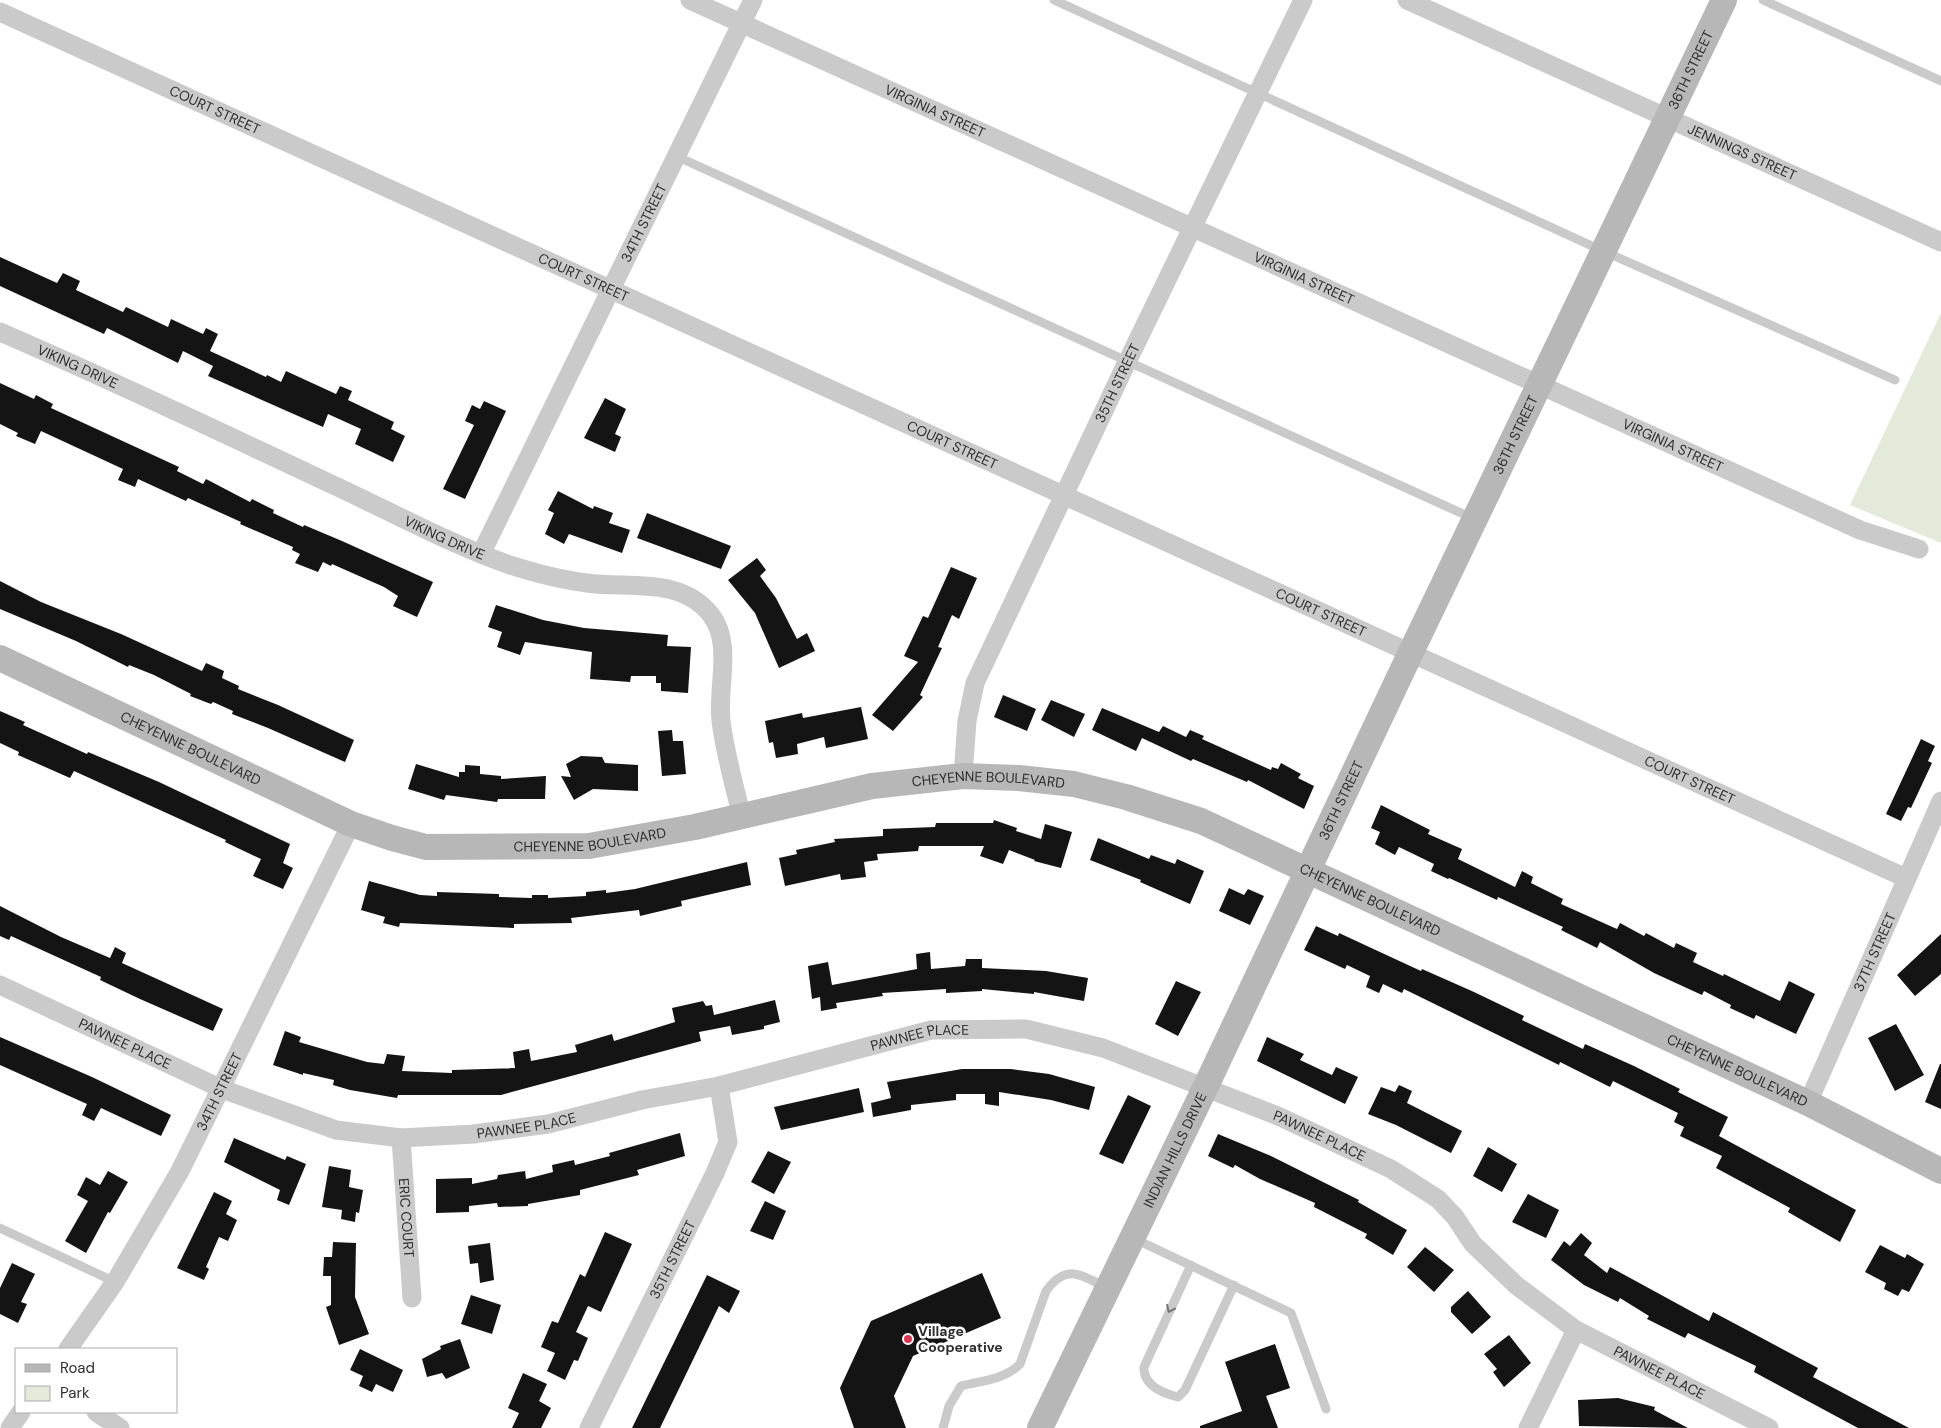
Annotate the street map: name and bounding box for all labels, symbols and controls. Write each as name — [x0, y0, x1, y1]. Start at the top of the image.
street label: 36TH STREET — [1664, 27, 1717, 112]
street label: VIRGINIA STREET — [882, 80, 988, 142]
street label: COURT STREET — [167, 81, 263, 138]
street label: JENNINGS STREET — [1685, 119, 1800, 184]
street label: 34TH STREET — [617, 180, 671, 265]
street label: VIRGINIA STREET — [1251, 247, 1357, 309]
street label: COURT STREET — [535, 249, 632, 306]
street label: VIKING DRIVE — [34, 340, 121, 392]
street label: 35TH STREET — [1091, 340, 1144, 425]
street label: 36TH STREET — [1489, 392, 1542, 477]
street label: VIRGINIA STREET — [1620, 415, 1726, 476]
street label: COURT STREET — [904, 416, 1001, 473]
street label: VIKING DRIVE — [401, 512, 488, 564]
street label: COURT STREET — [1273, 584, 1369, 641]
street label: CHEYENNE BOULEVARD — [117, 707, 264, 789]
street label: COURT STREET — [1642, 751, 1738, 808]
street label: 36TH STREET — [1314, 758, 1367, 843]
street label: CHEYENNE BOULEVARD — [911, 767, 1066, 792]
street label: CHEYENNE BOULEVARD — [513, 823, 667, 855]
street label: CHEYENNE BOULEVARD — [1297, 859, 1444, 940]
street label: 37TH STREET — [1849, 910, 1900, 994]
street label: PAWNEE PLACE — [76, 1014, 174, 1073]
street label: PAWNEE PLACE — [869, 1020, 969, 1055]
street label: CHEYENNE BOULEVARD — [1664, 1030, 1811, 1111]
street label: 34TH STREET — [192, 1049, 246, 1134]
street label: INDIAN HILLS DRIVE — [1139, 1089, 1211, 1211]
street label: PAWNEE PLACE — [1271, 1106, 1369, 1165]
street label: PAWNEE PLACE — [476, 1108, 578, 1143]
street label: ERIC COURT — [395, 1178, 418, 1258]
street label: 35TH STREET — [645, 1217, 699, 1302]
one-way arrow — [1166, 1304, 1177, 1313]
place label: Village Cooperative — [918, 1322, 1003, 1356]
marker: Village Cooperative — [902, 1333, 914, 1345]
street label: PAWNEE PLACE — [1611, 1342, 1708, 1403]
legend — [15, 1348, 178, 1413]
text: Road — [60, 1358, 95, 1378]
text: Park — [60, 1383, 90, 1403]

